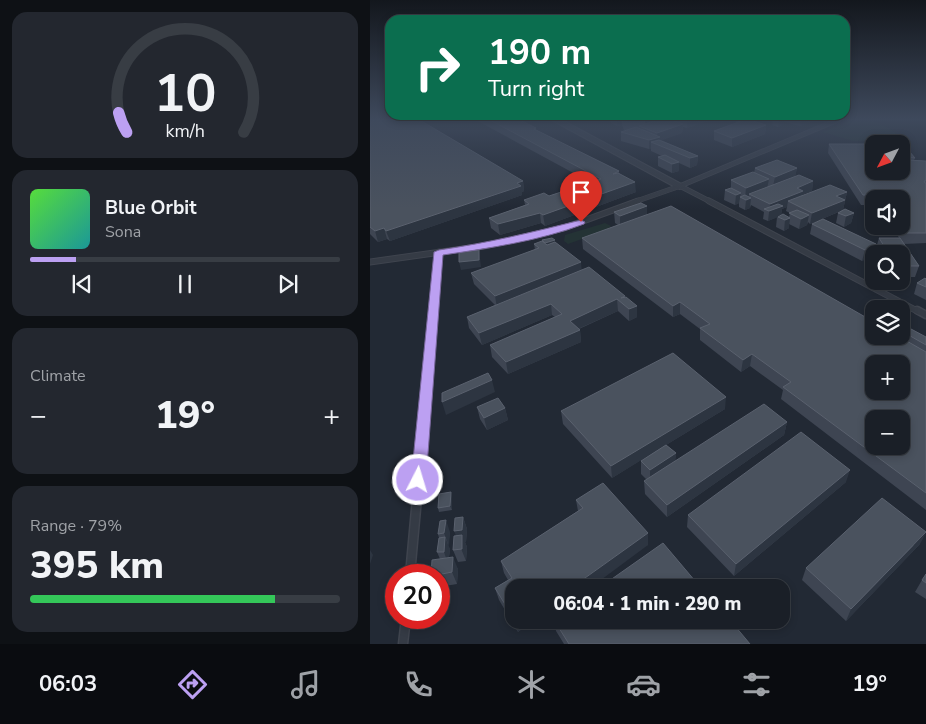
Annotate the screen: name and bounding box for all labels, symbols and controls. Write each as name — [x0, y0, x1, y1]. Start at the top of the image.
text: 190 m — [488, 29, 591, 76]
icon: right — [405, 35, 470, 100]
text: 10 — [154, 58, 216, 129]
text: Turn right — [488, 74, 584, 104]
text: km/h — [165, 119, 205, 143]
north arrow — [865, 135, 910, 180]
map controls — [865, 135, 910, 455]
pin — [560, 171, 602, 222]
icon: arrive — [567, 178, 595, 206]
button: sound — [865, 190, 910, 235]
text: Blue Orbit — [105, 195, 196, 221]
text: Sona — [105, 221, 141, 243]
button: search — [865, 245, 910, 290]
icon: previous — [68, 270, 96, 298]
icon: pause — [171, 270, 199, 298]
icon: next — [274, 270, 302, 298]
button: layers — [865, 300, 910, 345]
button: + — [865, 355, 910, 400]
text: Climate — [30, 365, 85, 387]
text: 19° — [155, 390, 215, 441]
text: − — [30, 397, 47, 435]
text: + — [323, 397, 340, 435]
button: − — [865, 410, 910, 455]
position arrow — [391, 453, 443, 505]
text: Range · 79% — [30, 515, 122, 537]
text: 395 km — [30, 540, 164, 591]
speed limit sign: 20 — [385, 564, 450, 629]
text: 06:04 · 1 min · 290 m — [554, 591, 741, 617]
icon: directions — [175, 667, 210, 702]
icon: music — [288, 667, 323, 702]
icon: phone — [401, 667, 436, 702]
icon: climate — [514, 667, 549, 702]
icon: car — [626, 667, 661, 702]
icon: filters — [739, 667, 774, 702]
text: 06:03 — [39, 669, 97, 699]
text: 19° — [852, 669, 887, 699]

